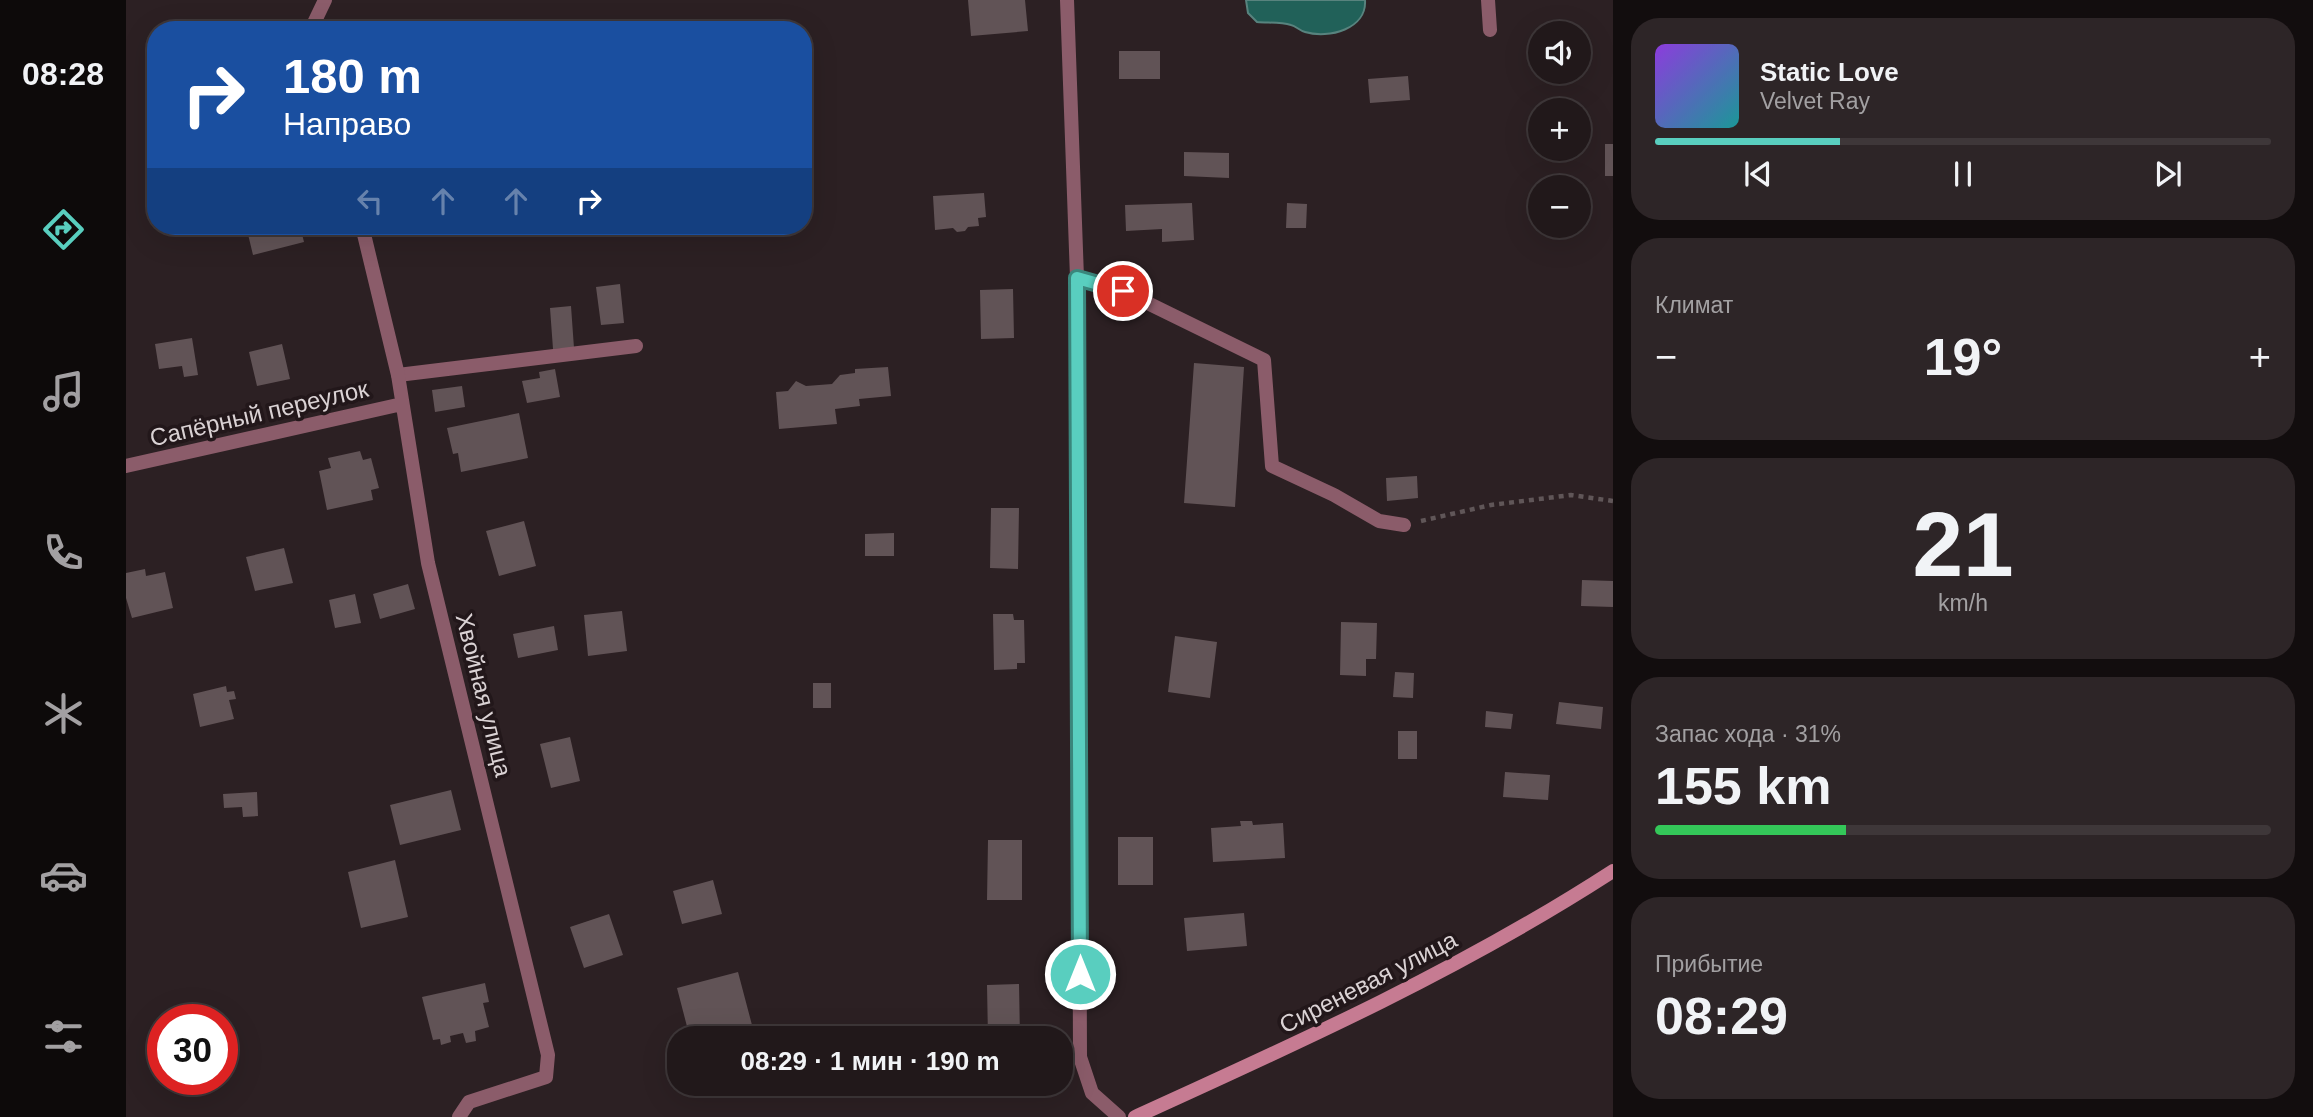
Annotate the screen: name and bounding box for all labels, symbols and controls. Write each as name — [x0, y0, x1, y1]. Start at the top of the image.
map controls — [1528, 21, 1591, 238]
button: sound — [1528, 21, 1591, 84]
icon: right — [168, 49, 259, 140]
text: 180 m — [283, 49, 422, 103]
text: 08:28 — [22, 56, 104, 92]
text: Static Love — [1760, 57, 1899, 87]
text: Velvet Ray — [1760, 88, 1870, 114]
button: + — [1528, 98, 1591, 161]
text: Направо — [283, 106, 411, 142]
icon: previous — [1739, 155, 1777, 193]
icon: pause — [1944, 155, 1982, 193]
icon: next — [2149, 155, 2187, 193]
button: − — [1528, 175, 1591, 238]
icon: left — [351, 182, 389, 220]
icon: ahead — [424, 182, 462, 220]
icon: ahead — [497, 182, 535, 220]
icon: right — [570, 182, 608, 220]
icon: directions — [39, 205, 88, 254]
pin — [1093, 261, 1153, 321]
icon: arrive — [1104, 272, 1142, 310]
text: Климат — [1655, 292, 1733, 318]
text: 19° — [1924, 328, 2002, 386]
text: − — [1655, 336, 1677, 378]
text: + — [2249, 336, 2271, 378]
icon: music — [39, 367, 88, 416]
street label: Сапёрный переулок — [147, 375, 371, 451]
text: 21 — [1912, 494, 2014, 595]
icon: phone — [39, 528, 88, 577]
text: km/h — [1938, 590, 1988, 616]
street label: Хвойная улица — [451, 610, 518, 780]
icon: climate — [39, 689, 88, 738]
text: Запас хода · 31% — [1655, 721, 1841, 747]
text: 155 km — [1655, 757, 1831, 815]
icon: car — [39, 851, 88, 900]
street label: Сиреневая улица — [1275, 925, 1462, 1038]
position arrow — [1043, 937, 1117, 1011]
text: Прибытие — [1655, 951, 1763, 977]
text: 08:29 — [1655, 987, 1788, 1045]
speed limit sign: 30 — [147, 1004, 238, 1095]
icon: filters — [39, 1012, 88, 1061]
text: 08:29 · 1 мин · 190 m — [740, 1046, 1000, 1076]

